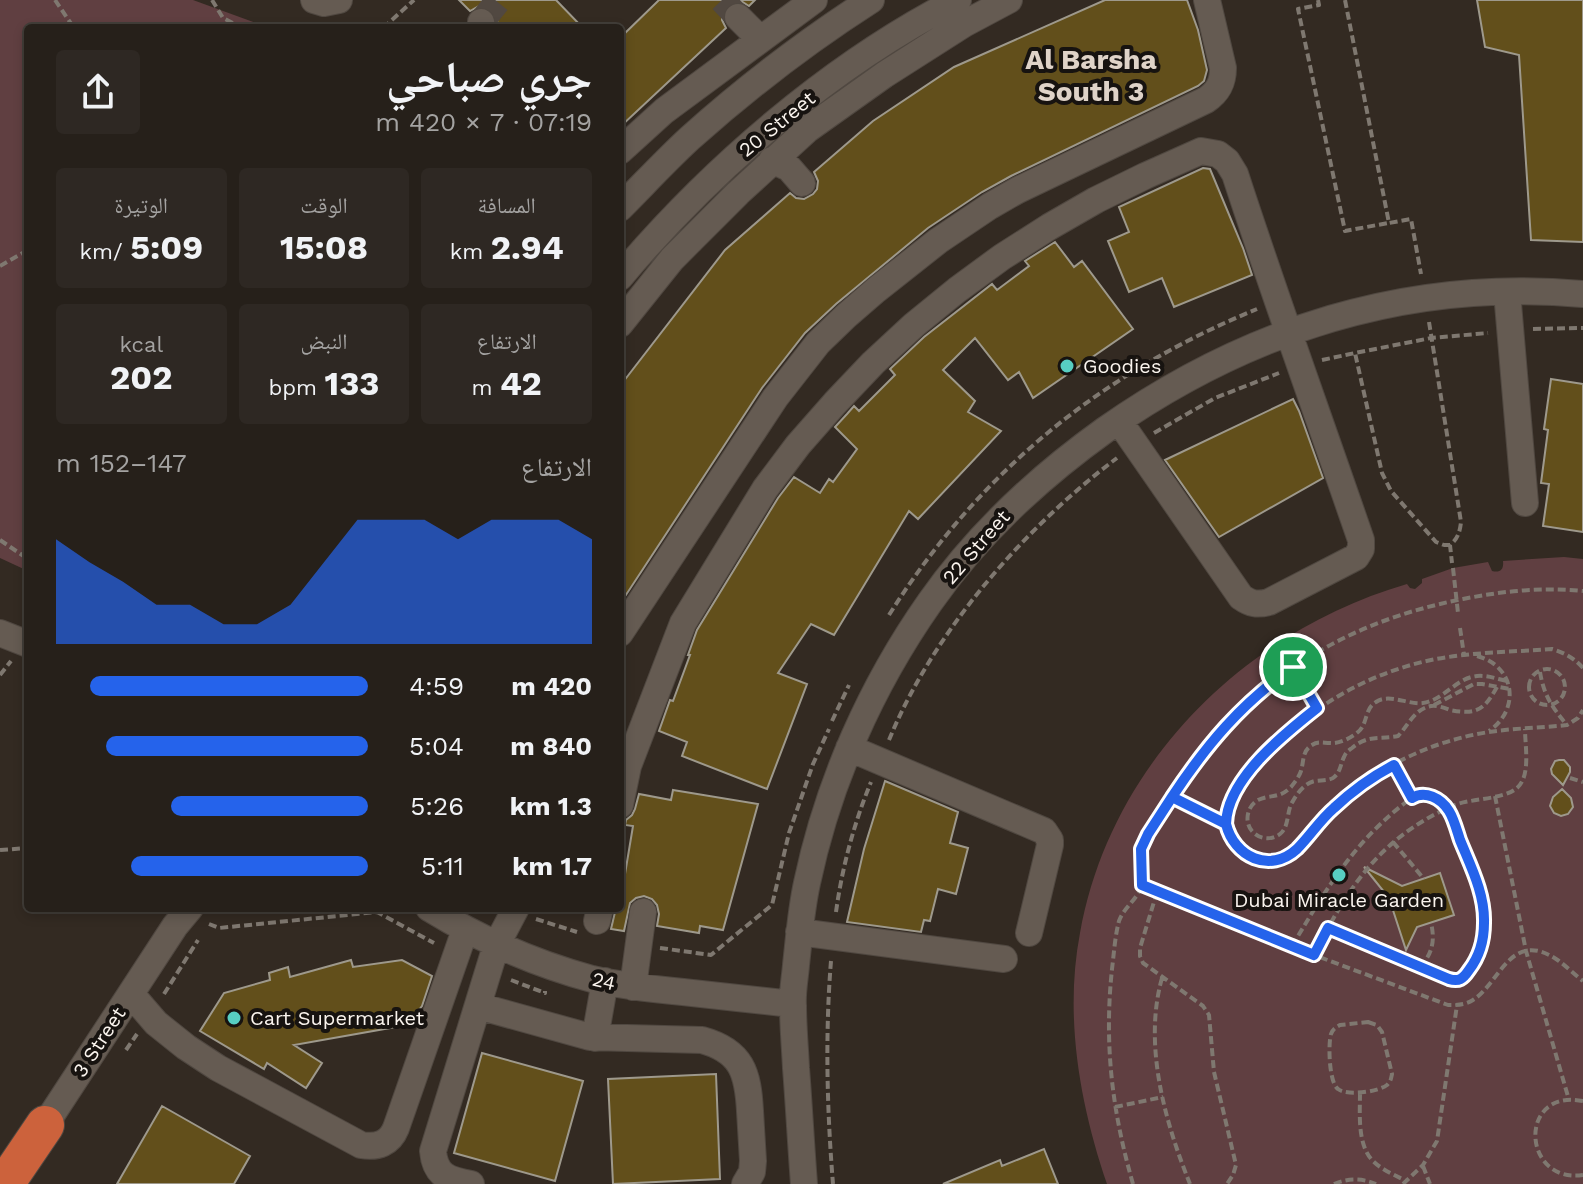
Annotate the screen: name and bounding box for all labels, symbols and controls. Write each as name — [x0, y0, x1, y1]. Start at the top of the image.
district label: Al Barsha South 3 — [1025, 43, 1157, 108]
button: share — [56, 50, 140, 134]
text: جري صباحي — [386, 51, 592, 103]
street label: 20 Street — [734, 86, 820, 162]
text: 07:19 · 7 × 420 m — [375, 107, 592, 137]
text: الوتيرة — [115, 193, 168, 218]
text: الوقت — [300, 193, 348, 218]
text: المسافة — [478, 193, 536, 218]
text: 5:09 — [130, 227, 203, 267]
text: 15:08 — [280, 227, 368, 267]
text: 2.94 — [491, 227, 564, 267]
text: /km — [80, 239, 130, 264]
text: km — [450, 239, 491, 264]
text: النبض — [301, 329, 347, 354]
text: الارتفاع — [477, 329, 537, 354]
text: kcal — [120, 332, 163, 357]
place label: Goodies — [1083, 354, 1161, 378]
text: 202 — [110, 357, 173, 397]
marker: Goodies — [1058, 357, 1076, 375]
text: 133 — [325, 363, 380, 403]
text: 42 — [500, 363, 542, 403]
text: bpm — [268, 375, 325, 400]
text: m — [472, 375, 500, 400]
text: 147–152 m — [56, 448, 187, 478]
text: الارتفاع — [521, 452, 592, 482]
street label: 22 Street — [937, 505, 1015, 589]
pin — [1259, 633, 1327, 701]
icon: arrive — [1271, 645, 1315, 689]
text: 4:59 — [409, 671, 464, 701]
text: 420 m — [511, 671, 592, 701]
text: 5:04 — [409, 731, 464, 761]
text: 840 m — [510, 731, 592, 761]
text: 5:26 — [410, 791, 464, 821]
text: 1.3 km — [510, 791, 592, 821]
text: 5:11 — [421, 851, 464, 881]
text: 1.7 km — [512, 851, 592, 881]
marker: Dubai Miracle Garden — [1330, 866, 1348, 884]
place label: Dubai Miracle Garden — [1234, 888, 1444, 912]
street label: 24 — [590, 967, 618, 995]
street label: 3 Street — [68, 1002, 131, 1082]
place label: Cart Supermarket — [250, 1006, 425, 1030]
marker: Cart Supermarket — [225, 1009, 243, 1027]

